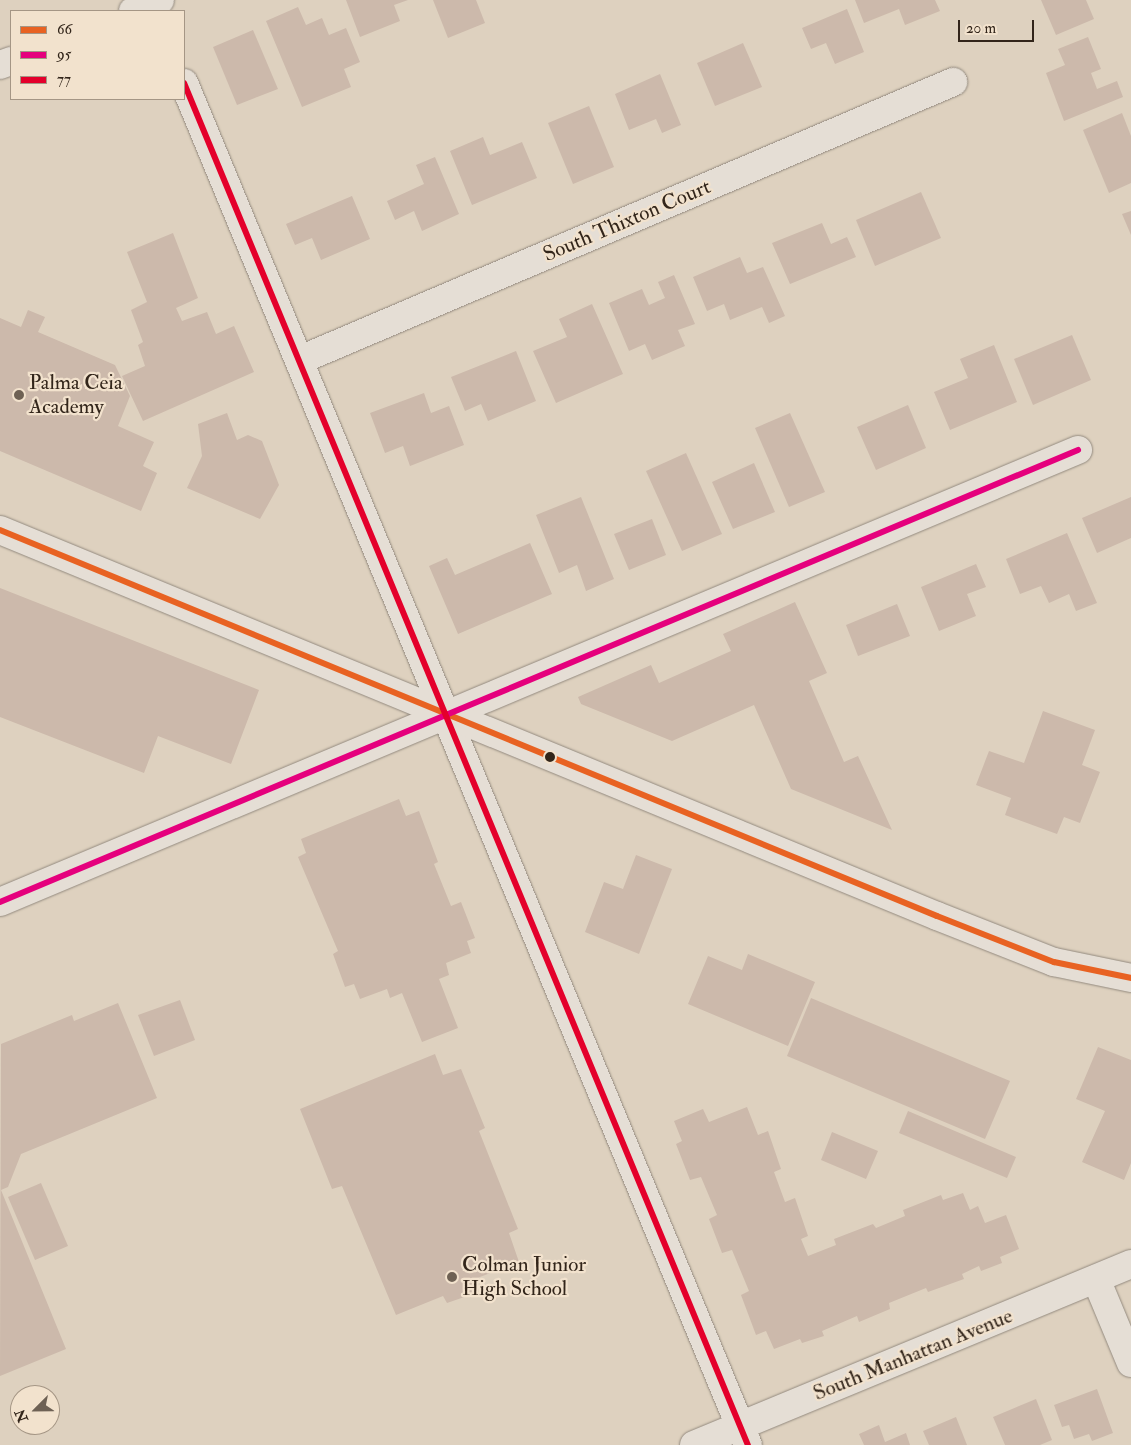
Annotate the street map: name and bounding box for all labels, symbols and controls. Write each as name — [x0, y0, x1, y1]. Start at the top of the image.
legend — [10, 10, 185, 100]
scale bar — [961, 10, 1037, 42]
text: 20 m — [966, 19, 996, 38]
text: 66 — [57, 20, 72, 39]
text: 95 — [57, 45, 71, 64]
text: 77 — [57, 70, 71, 89]
street label: South Thixton Court — [539, 174, 715, 268]
place label: Palma Ceia Academy — [29, 370, 123, 420]
marker: Palma Ceia Academy — [13, 389, 25, 401]
unlabelled marker — [545, 752, 555, 762]
place label: Colman Junior High School — [462, 1252, 586, 1302]
marker: Colman Junior High School — [446, 1271, 458, 1283]
street label: South Manhattan Avenue — [810, 1304, 1016, 1406]
north arrow — [10, 1385, 60, 1435]
text: N — [11, 1407, 32, 1425]

